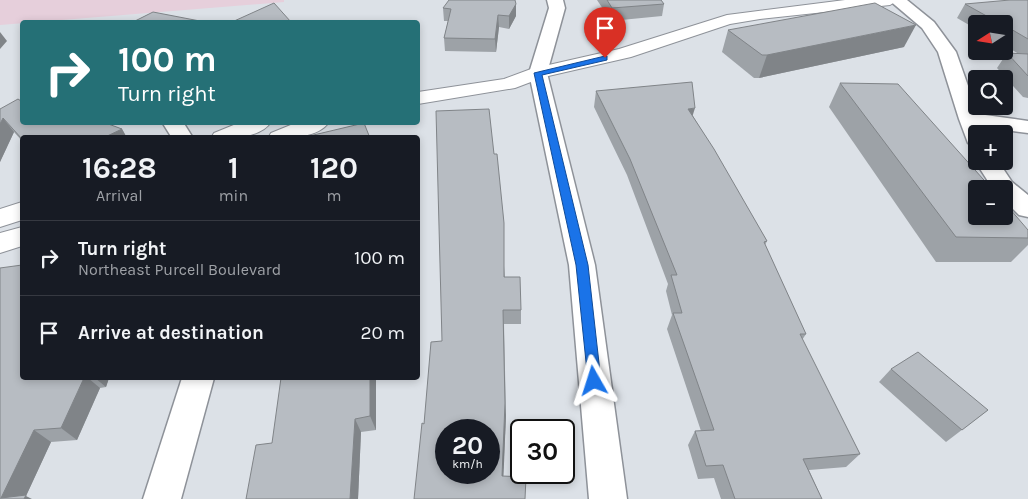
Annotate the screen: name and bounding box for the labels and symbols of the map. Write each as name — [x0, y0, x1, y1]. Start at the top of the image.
pin — [584, 7, 626, 58]
north arrow — [968, 15, 1012, 60]
position arrow — [567, 354, 619, 406]
speed limit sign: 30 — [510, 419, 575, 484]

